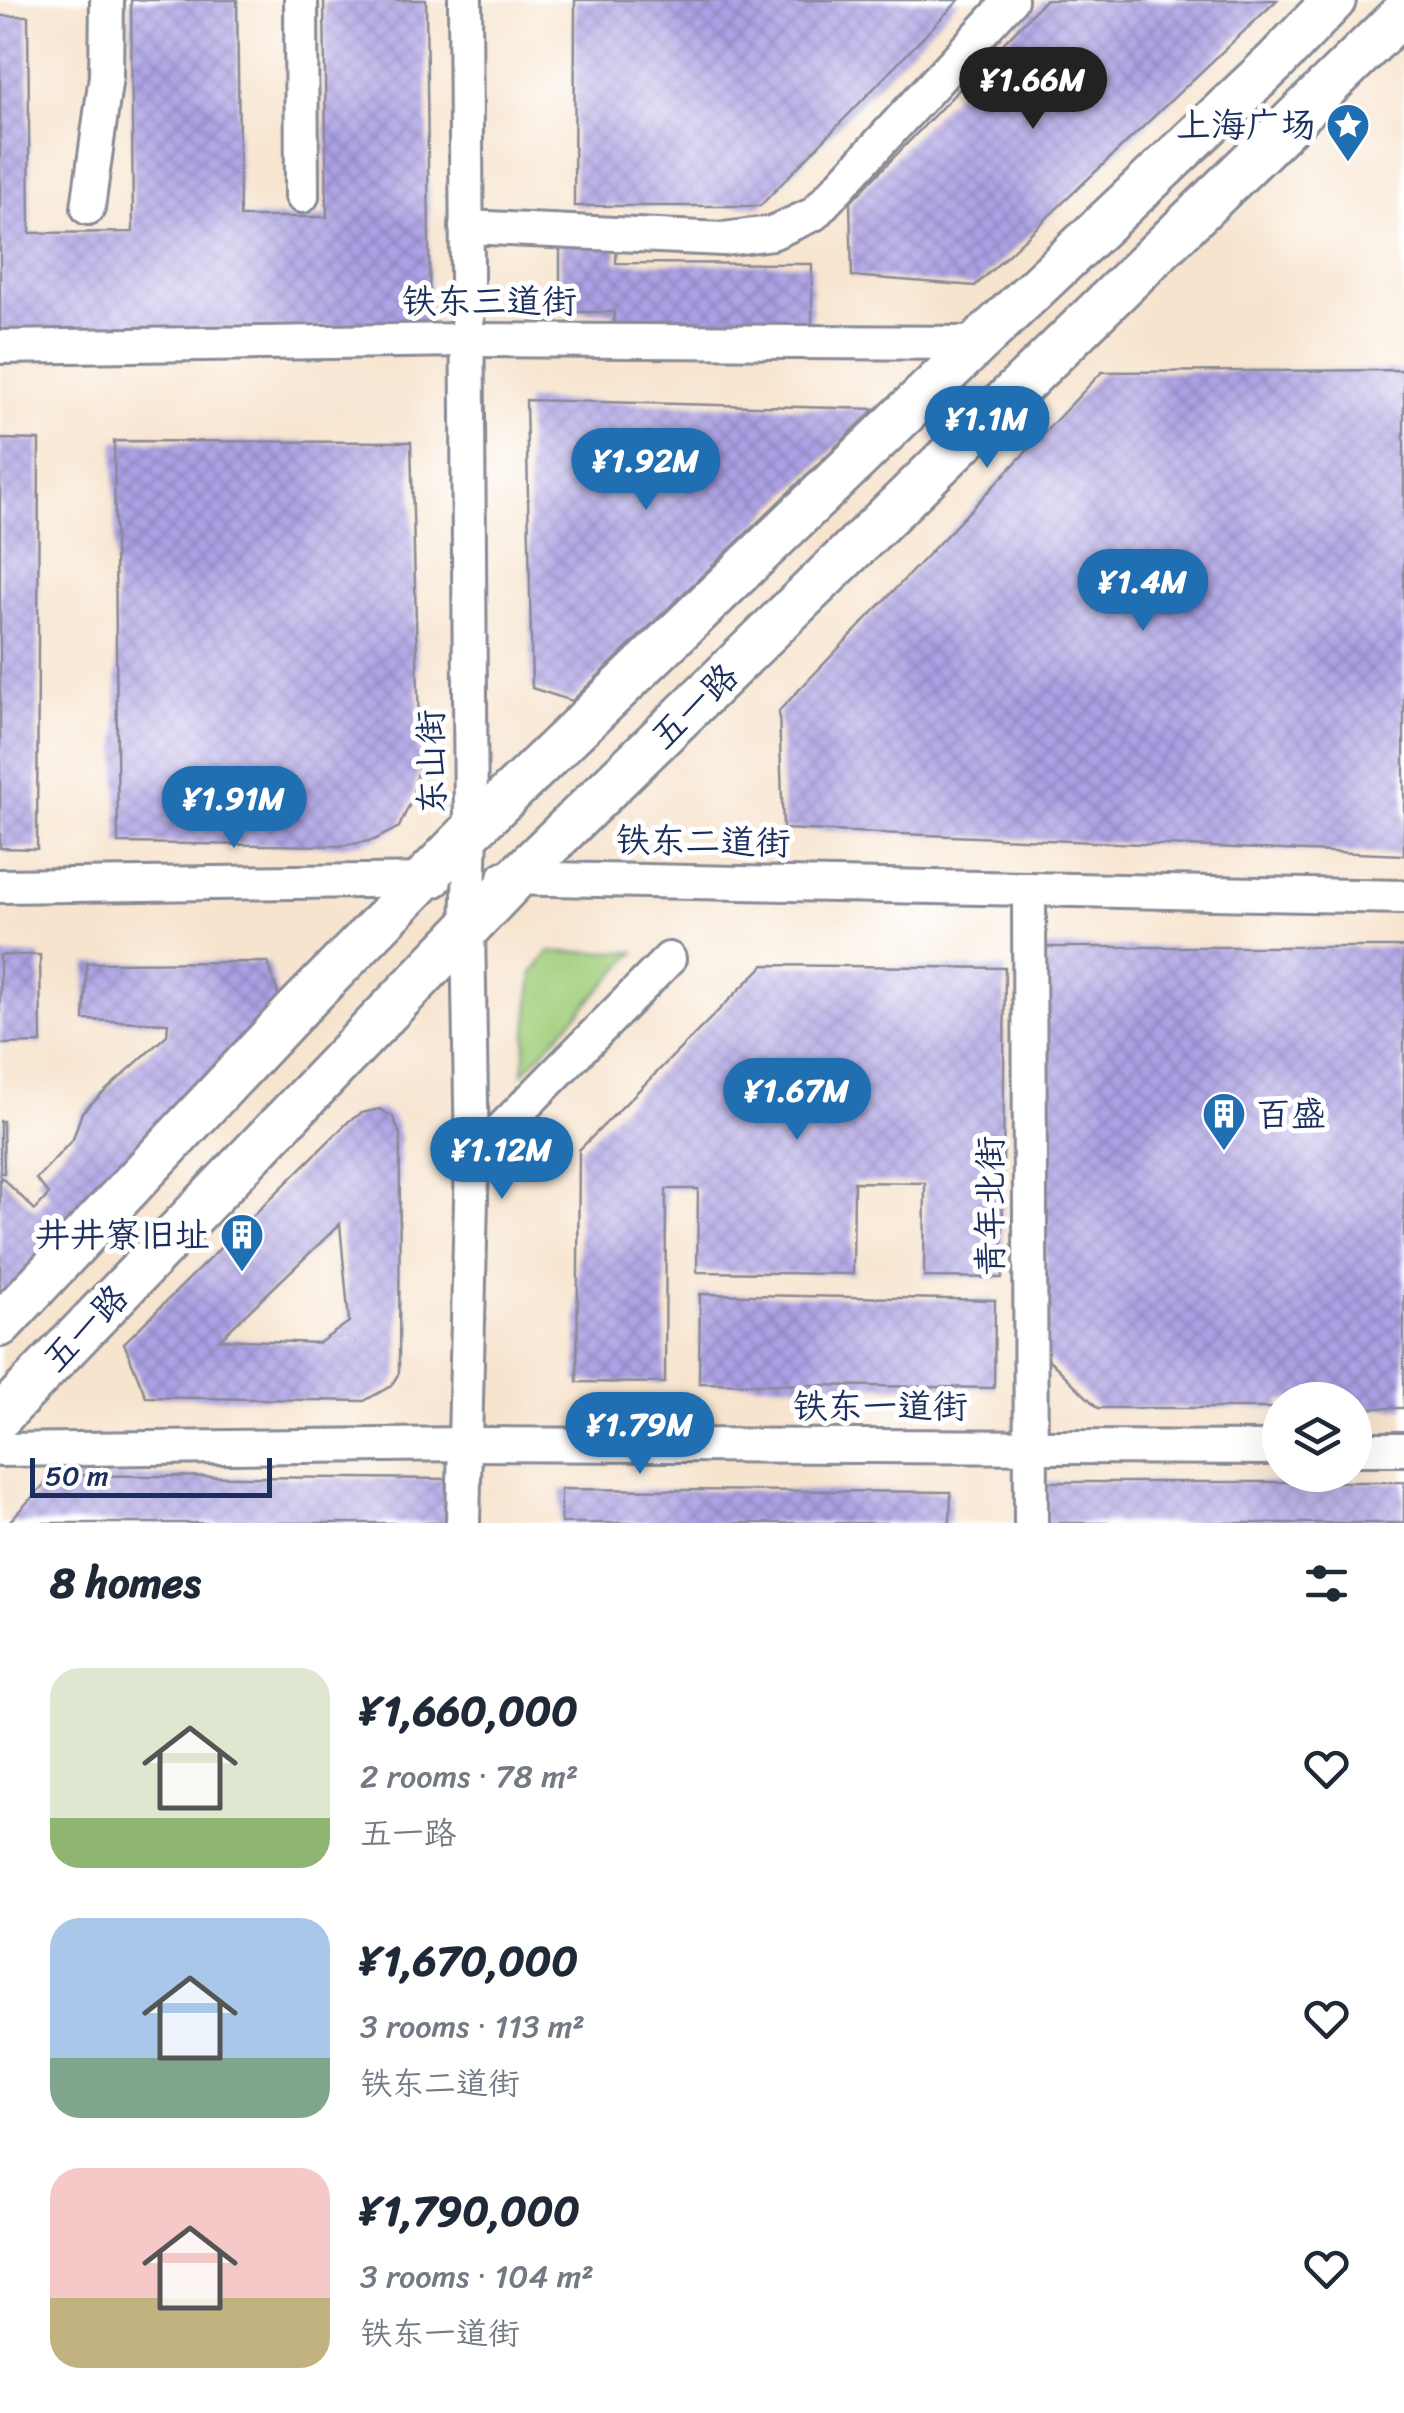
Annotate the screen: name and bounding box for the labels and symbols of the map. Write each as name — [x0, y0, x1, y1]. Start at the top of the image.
pin: ¥1.66M — [952, 47, 1114, 132]
place label: 上海广场 — [1176, 94, 1316, 156]
place icon: 上海广场 — [1325, 102, 1371, 163]
street label: 铁东三道街 — [401, 270, 577, 332]
pin: ¥1.1M — [917, 386, 1057, 471]
pin: ¥1.92M — [565, 428, 727, 513]
pin: ¥1.4M — [1073, 549, 1213, 634]
street label: 五一路 — [635, 647, 753, 765]
street label: 东山街 — [399, 709, 463, 815]
pin: ¥1.91M — [153, 766, 315, 851]
street label: 铁东二道街 — [615, 808, 791, 874]
pin: ¥1.67M — [716, 1058, 878, 1143]
place label: 百盛 — [1256, 1083, 1326, 1145]
building icon: 百盛 — [1201, 1091, 1247, 1152]
pin: ¥1.12M — [421, 1117, 583, 1202]
street label: 青年北街 — [959, 1136, 1021, 1276]
place label: 井井寮旧址 — [35, 1204, 210, 1266]
building icon: 井井寮旧址 — [219, 1212, 265, 1273]
street label: 五一路 — [26, 1269, 144, 1387]
street label: 铁东一道街 — [792, 1375, 968, 1437]
pin: ¥1.79M — [559, 1392, 721, 1477]
scale bar — [30, 1453, 272, 1498]

